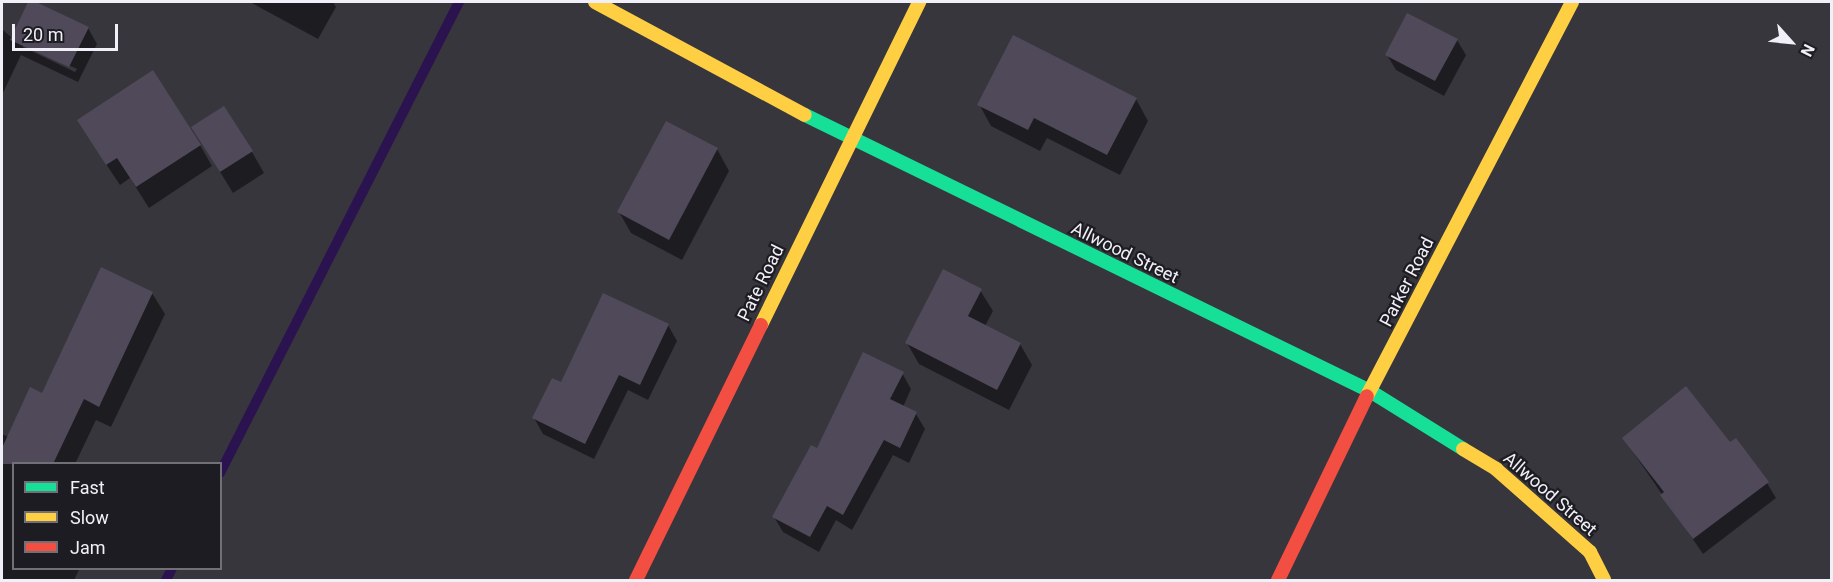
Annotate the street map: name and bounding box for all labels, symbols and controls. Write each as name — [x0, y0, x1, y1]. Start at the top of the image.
scale bar — [15, 12, 122, 50]
north arrow — [1761, 12, 1821, 72]
text: 20 m — [23, 24, 63, 45]
text: N — [1796, 41, 1819, 60]
street label: Allwood Street — [1068, 218, 1182, 288]
street label: Parker Road — [1375, 234, 1439, 330]
street label: Pate Road — [733, 241, 789, 325]
street label: Allwood Street — [1499, 448, 1601, 540]
legend — [12, 462, 222, 570]
text: Fast — [70, 477, 105, 498]
text: Slow — [70, 507, 109, 528]
text: Jam — [70, 537, 106, 558]

